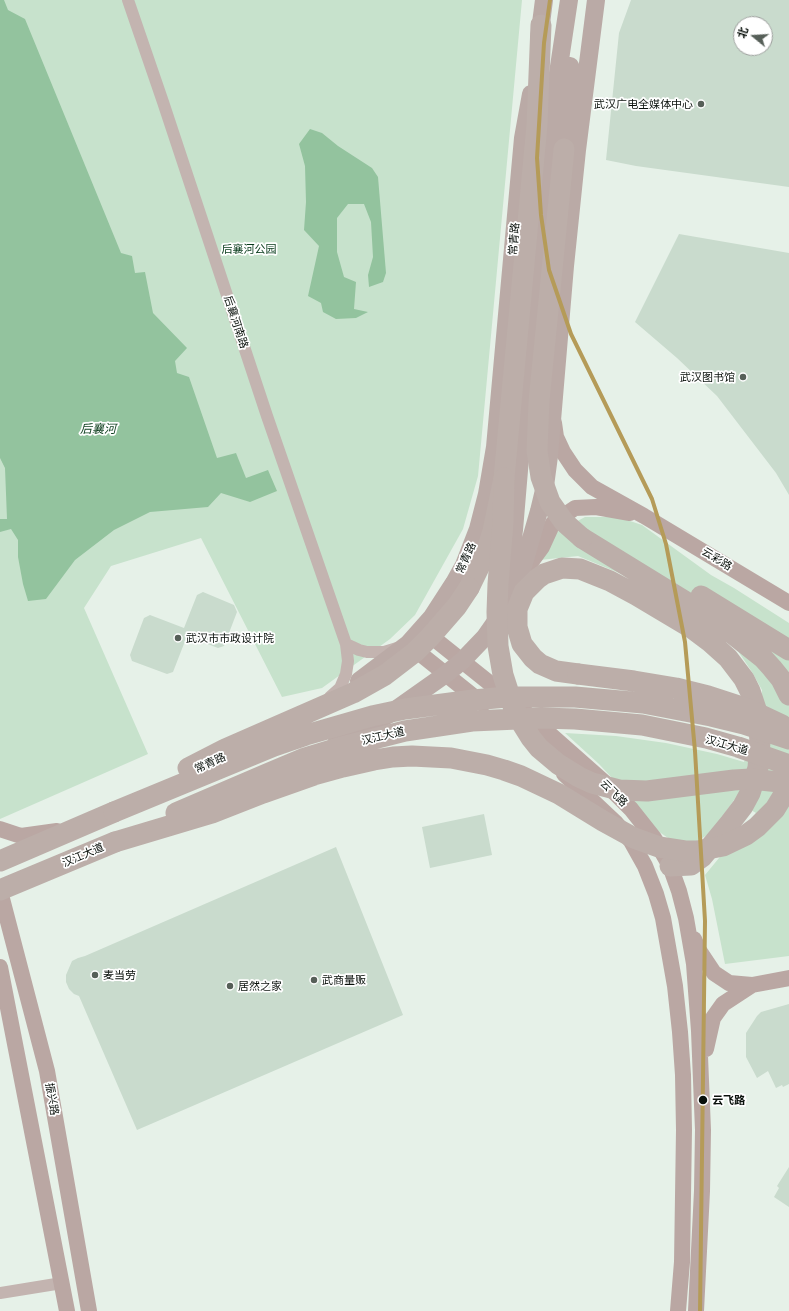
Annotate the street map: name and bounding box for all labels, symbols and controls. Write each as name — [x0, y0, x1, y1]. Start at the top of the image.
north arrow — [733, 16, 773, 56]
text: 北 — [734, 25, 750, 40]
place label: 武汉广电全媒体中心 — [594, 97, 693, 111]
marker: 武汉广电全媒体中心 — [696, 99, 706, 109]
street label: 常青路 — [506, 222, 522, 256]
park label: 后襄河公园 — [222, 242, 276, 256]
street label: 后襄河南路 — [221, 294, 251, 350]
place label: 武汉图书馆 — [680, 370, 735, 384]
marker: 武汉图书馆 — [738, 372, 748, 382]
water label: 后襄河 — [80, 422, 116, 436]
street label: 常青路 — [453, 540, 479, 576]
street label: 云彩路 — [699, 545, 735, 573]
place label: 武汉市市政设计院 — [186, 631, 274, 645]
marker: 武汉市市政设计院 — [173, 633, 183, 643]
street label: 汉江大道 — [360, 725, 406, 747]
street label: 汉江大道 — [704, 733, 750, 757]
street label: 常青路 — [192, 750, 228, 776]
street label: 云飞路 — [598, 777, 630, 809]
street label: 汉江大道 — [60, 840, 106, 870]
place label: 麦当劳 — [103, 968, 136, 982]
marker: 麦当劳 — [90, 970, 100, 980]
place label: 武商量贩 — [322, 973, 366, 987]
marker: 武商量贩 — [309, 975, 319, 985]
place label: 居然之家 — [238, 979, 282, 993]
marker: 居然之家 — [225, 981, 235, 991]
street label: 振兴路 — [43, 1082, 61, 1116]
place label: 云飞路 — [712, 1093, 745, 1107]
marker: 云飞路 — [697, 1094, 709, 1106]

